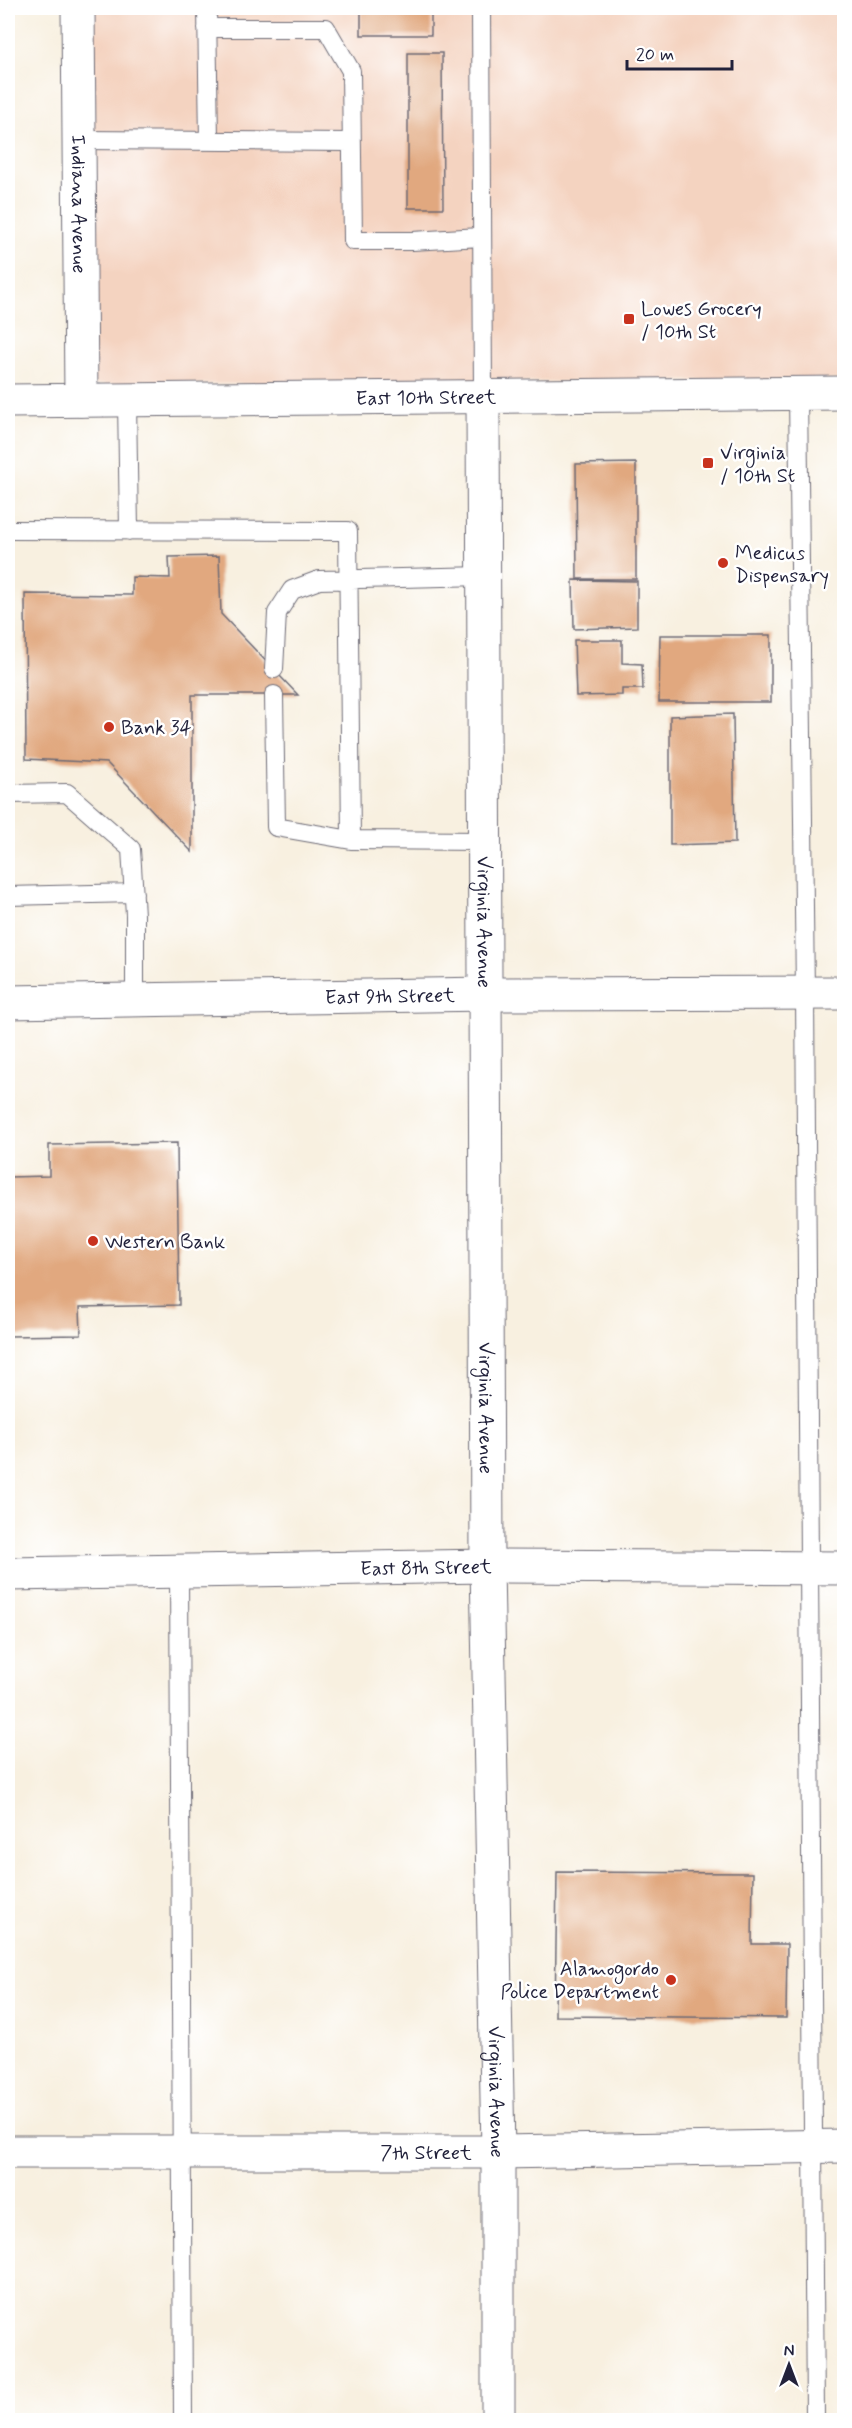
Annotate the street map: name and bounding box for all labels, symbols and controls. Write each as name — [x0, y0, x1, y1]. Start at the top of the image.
scale bar — [627, 33, 732, 71]
text: 20 m — [636, 43, 674, 67]
street label: Indiana Avenue — [64, 134, 92, 274]
place label: Lowes Grocery / 10th St — [641, 296, 762, 346]
marker: Lowes Grocery / 10th St — [622, 312, 636, 326]
street label: East 10th Street — [356, 384, 497, 413]
place label: Virginia / 10th St — [720, 440, 795, 490]
marker: Virginia / 10th St — [701, 456, 715, 470]
place label: Medicus Dispensary — [735, 540, 829, 590]
marker: Medicus Dispensary — [716, 556, 730, 570]
place label: Bank 34 — [121, 715, 192, 742]
marker: Bank 34 — [102, 720, 116, 734]
street label: Virginia Avenue — [469, 856, 497, 988]
street label: East 9th Street — [325, 983, 455, 1012]
place label: Western Bank — [105, 1229, 225, 1256]
marker: Western Bank — [86, 1234, 100, 1248]
street label: Virginia Avenue — [470, 1342, 499, 1474]
street label: East 8th Street — [360, 1554, 492, 1583]
place label: Alamogordo Police Department — [500, 1956, 659, 2006]
marker: Alamogordo Police Department — [664, 1973, 678, 1987]
street label: Virginia Avenue — [480, 2026, 510, 2158]
street label: 7th Street — [380, 2140, 472, 2167]
north arrow — [759, 2335, 819, 2395]
text: N — [784, 2341, 794, 2362]

